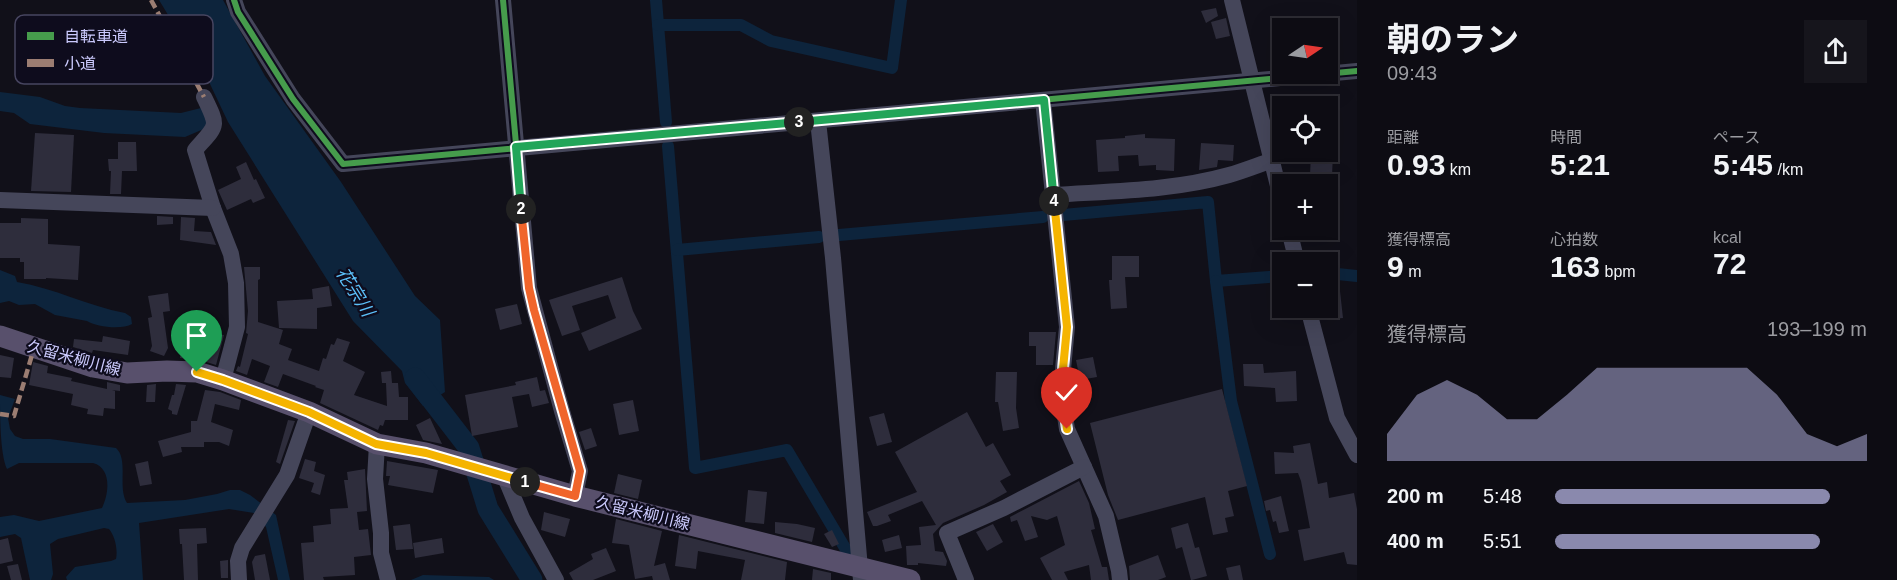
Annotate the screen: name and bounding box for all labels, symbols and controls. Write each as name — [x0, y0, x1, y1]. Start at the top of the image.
legend — [15, 15, 213, 84]
north arrow — [1272, 18, 1338, 84]
map controls — [1272, 18, 1338, 318]
button: share — [1804, 20, 1867, 83]
text: 朝のラン — [1387, 21, 1519, 58]
text: 自転車道 — [64, 28, 128, 45]
text: 小道 — [64, 55, 96, 72]
text: 09:43 — [1387, 62, 1437, 84]
button: locate — [1272, 96, 1338, 162]
pin: 3 — [784, 107, 814, 137]
text: 3 — [795, 113, 803, 130]
text: 距離 — [1387, 129, 1419, 146]
text: 時間 — [1550, 129, 1582, 146]
text: ペース — [1713, 129, 1760, 146]
text: 0.93 — [1387, 148, 1445, 181]
text: 5:21 — [1550, 148, 1610, 181]
text: 5:45 — [1713, 148, 1773, 181]
text: km — [1445, 161, 1471, 178]
text: /km — [1773, 161, 1803, 178]
button: + — [1272, 174, 1338, 240]
pin: 4 — [1039, 186, 1069, 216]
text: 4 — [1050, 192, 1058, 209]
pin: 2 — [506, 194, 536, 224]
text: 2 — [517, 200, 525, 217]
text: kcal — [1713, 229, 1741, 246]
text: 獲得標高 — [1387, 231, 1451, 248]
text: 心拍数 — [1550, 231, 1598, 248]
text: 72 — [1713, 247, 1746, 280]
text: 9 — [1387, 250, 1404, 283]
text: 163 — [1550, 250, 1600, 283]
button: − — [1272, 252, 1338, 318]
text: m — [1404, 263, 1421, 280]
text: bpm — [1600, 263, 1636, 280]
water label: 花宗川 — [332, 264, 379, 322]
pin — [171, 310, 222, 372]
text: 193–199 m — [1767, 318, 1867, 340]
icon: arrive — [180, 319, 213, 352]
text: 獲得標高 — [1387, 323, 1467, 345]
street label: 久留米柳川線 — [25, 337, 123, 379]
pin — [1041, 367, 1092, 429]
icon: check — [1050, 376, 1083, 409]
pin: 1 — [510, 467, 540, 497]
text: 1 — [521, 473, 529, 490]
text: 200 m — [1387, 485, 1444, 507]
text: 5:48 — [1483, 485, 1522, 507]
street label: 久留米柳川線 — [594, 493, 692, 533]
text: 400 m — [1387, 530, 1444, 552]
text: 5:51 — [1483, 530, 1522, 552]

